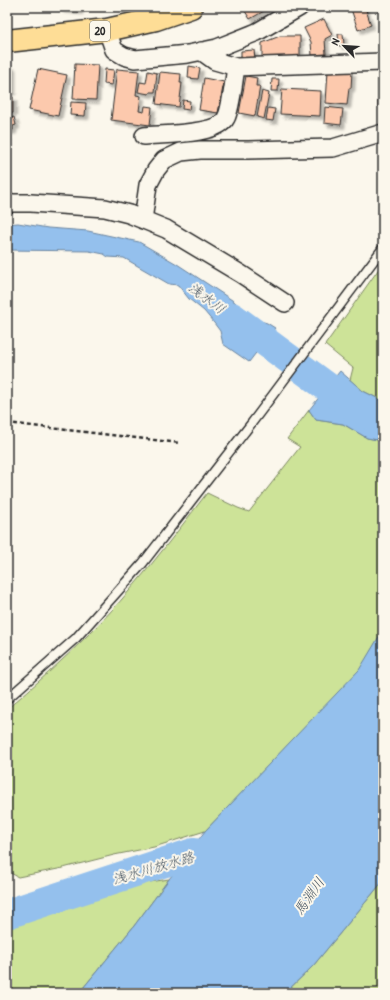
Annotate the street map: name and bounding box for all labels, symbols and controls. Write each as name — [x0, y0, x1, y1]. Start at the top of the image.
road number: 20 — [90, 21, 110, 41]
north arrow — [324, 26, 364, 66]
text: N — [327, 36, 343, 47]
water label: 浅水川 — [185, 277, 230, 318]
water label: 浅水川放水路 — [110, 847, 197, 888]
water label: 馬淵川 — [289, 873, 328, 918]

